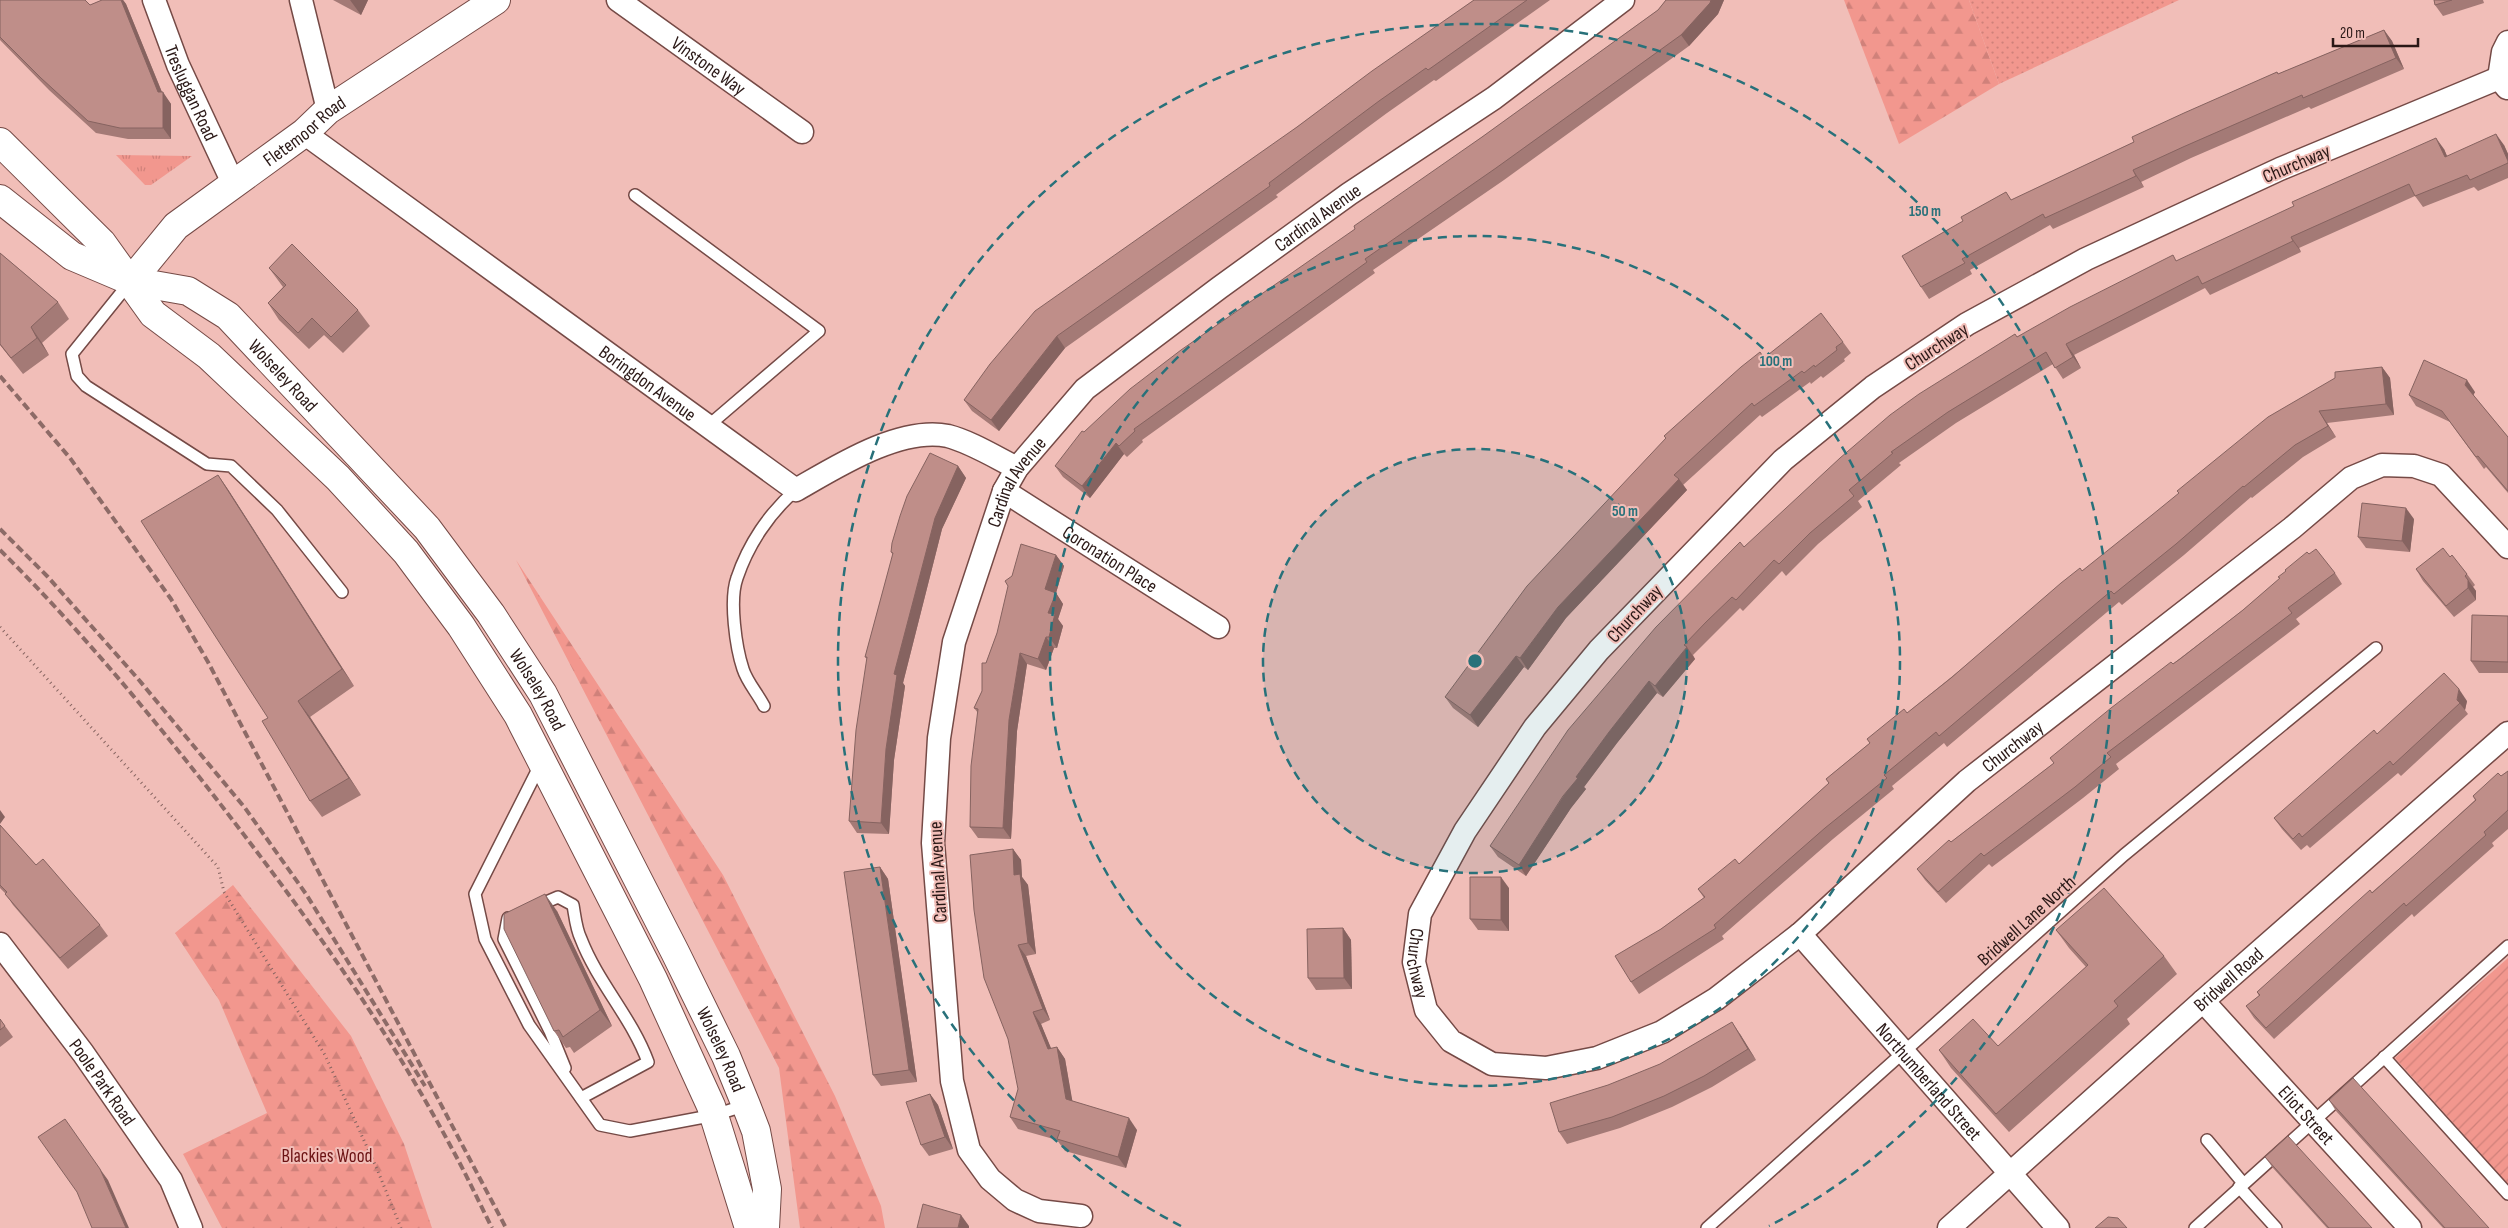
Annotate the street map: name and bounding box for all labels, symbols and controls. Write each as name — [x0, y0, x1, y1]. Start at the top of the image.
scale bar — [2333, 15, 2418, 47]
text: 20 m — [2340, 24, 2365, 43]
street label: Vinstone Way — [667, 32, 750, 101]
street label: Tresluggan Road — [159, 42, 222, 145]
street label: Fletemoor Road — [259, 92, 351, 172]
street label: Churchway — [2259, 140, 2334, 189]
street label: Cardinal Avenue — [1270, 179, 1366, 257]
text: 150 m — [1909, 202, 1941, 221]
street label: Churchway — [1901, 318, 1973, 376]
street label: Wolseley Road — [243, 335, 322, 417]
street label: Boringdon Avenue — [594, 341, 700, 427]
text: 100 m — [1760, 352, 1792, 371]
street label: Cardinal Avenue — [983, 433, 1052, 530]
text: 50 m — [1612, 502, 1638, 521]
street label: Coronation Place — [1058, 521, 1161, 599]
street label: Churchway — [1602, 580, 1668, 648]
street label: Wolseley Road — [504, 645, 570, 735]
centre of rings — [1466, 652, 1484, 670]
street label: Churchway — [1978, 716, 2049, 778]
street label: Cardinal Avenue — [924, 821, 953, 923]
street label: Bridwell Lane North — [1973, 871, 2081, 971]
street label: Churchway — [1401, 927, 1433, 1002]
street label: Bridwell Road — [2189, 943, 2269, 1017]
street label: Wolseley Road — [691, 1004, 749, 1096]
street label: Northumberland Street — [1871, 1019, 1986, 1146]
street label: Poole Park Road — [63, 1035, 140, 1131]
street label: Eliot Street — [2273, 1081, 2339, 1150]
park label: Blackies Wood — [282, 1145, 372, 1168]

